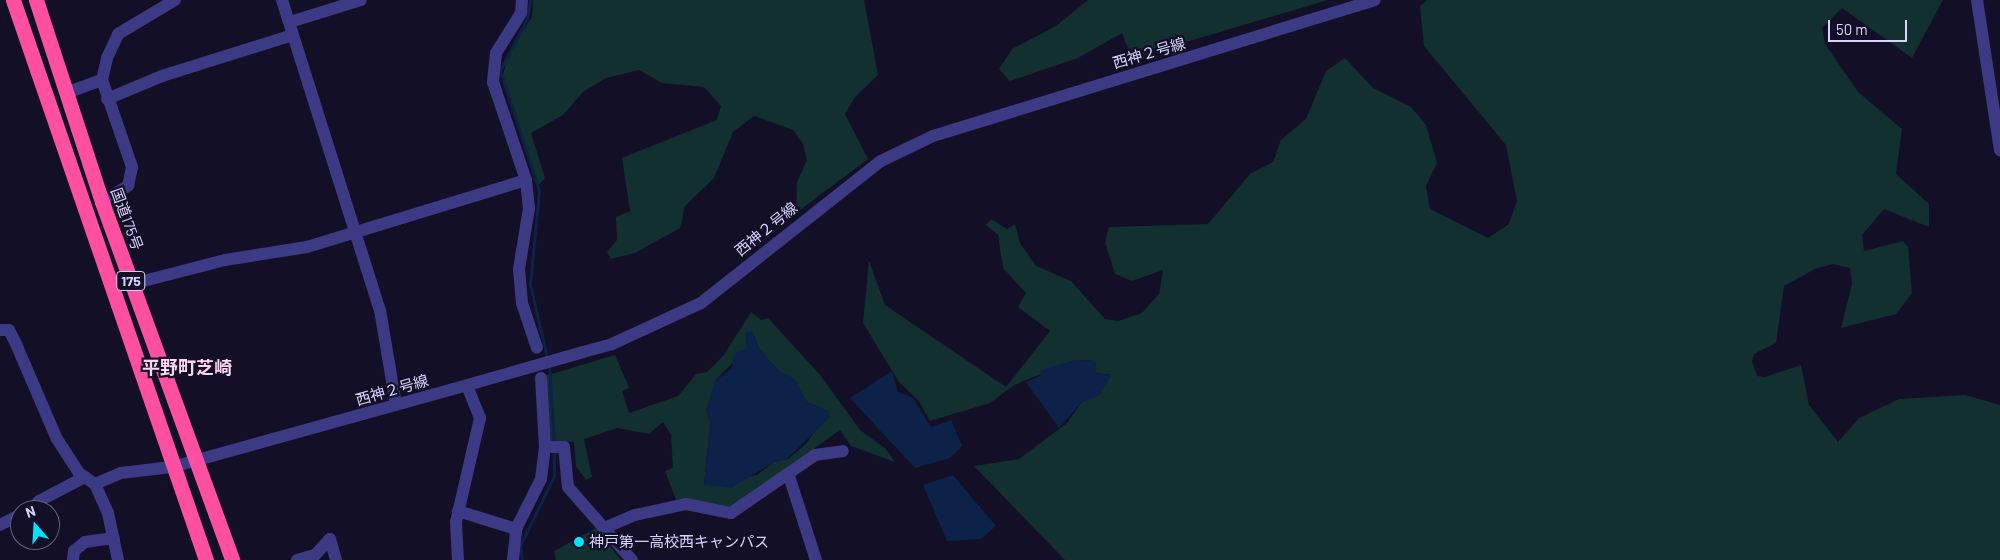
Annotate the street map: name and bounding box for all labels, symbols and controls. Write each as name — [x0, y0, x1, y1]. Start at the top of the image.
scale bar — [1830, 10, 1909, 42]
text: 50 m — [1836, 20, 1868, 38]
street label: 西神２号線 — [1110, 34, 1188, 72]
street label: 国道175号 — [107, 185, 147, 253]
street label: 西神２号線 — [731, 198, 801, 260]
road number: 175 — [116, 270, 146, 292]
district label: 平野町芝崎 — [142, 356, 232, 378]
street label: 西神２号線 — [353, 371, 431, 409]
north arrow — [10, 500, 60, 550]
text: N — [23, 502, 37, 521]
place label: 神戸第一高校西キャンパス — [589, 533, 769, 551]
marker: 神戸第一高校西キャンパス — [573, 536, 585, 548]

